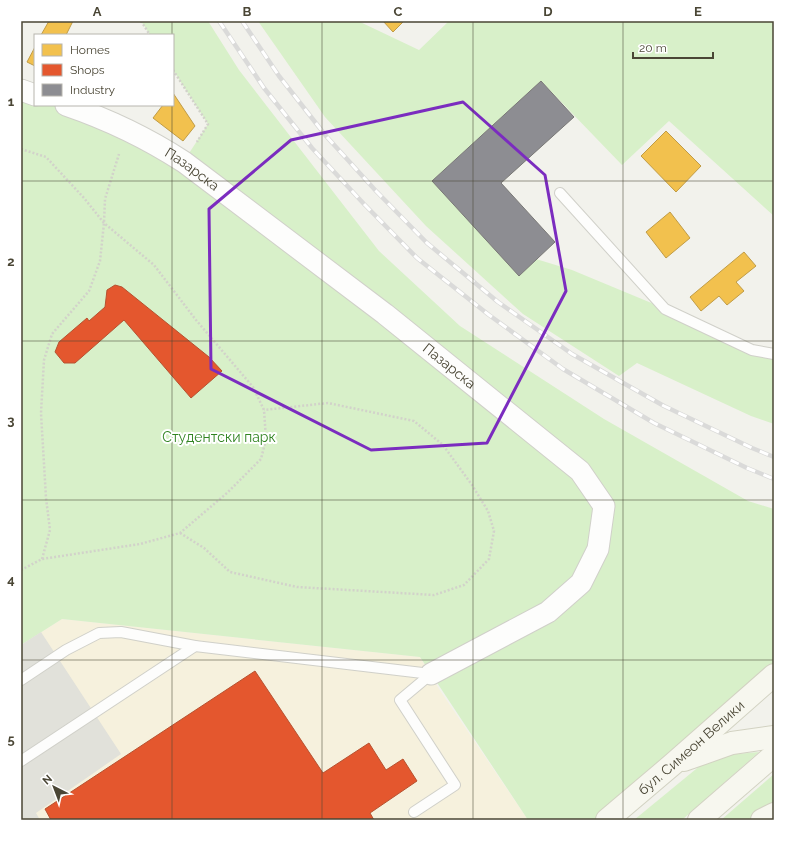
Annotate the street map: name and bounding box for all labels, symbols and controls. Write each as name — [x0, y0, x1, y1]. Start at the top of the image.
text: A — [93, 4, 102, 19]
text: B — [243, 4, 252, 19]
text: C — [394, 4, 403, 19]
text: D — [543, 4, 553, 19]
text: E — [694, 4, 702, 19]
legend — [34, 34, 174, 106]
scale bar — [633, 34, 713, 60]
text: 20 m — [639, 41, 667, 55]
text: Homes — [70, 43, 110, 57]
text: Shops — [70, 63, 105, 77]
text: Industry — [70, 83, 116, 97]
text: 1 — [8, 94, 15, 109]
street label: Пазарска — [162, 144, 222, 194]
text: 2 — [7, 254, 15, 269]
street label: Пазарска — [420, 340, 479, 392]
text: 3 — [7, 413, 15, 428]
park label: Студентски парк — [162, 429, 276, 445]
text: 4 — [7, 572, 15, 587]
street label: бул. Симеон Велики — [635, 697, 747, 798]
text: 5 — [7, 732, 15, 747]
north arrow — [34, 767, 74, 807]
text: N — [40, 772, 55, 788]

